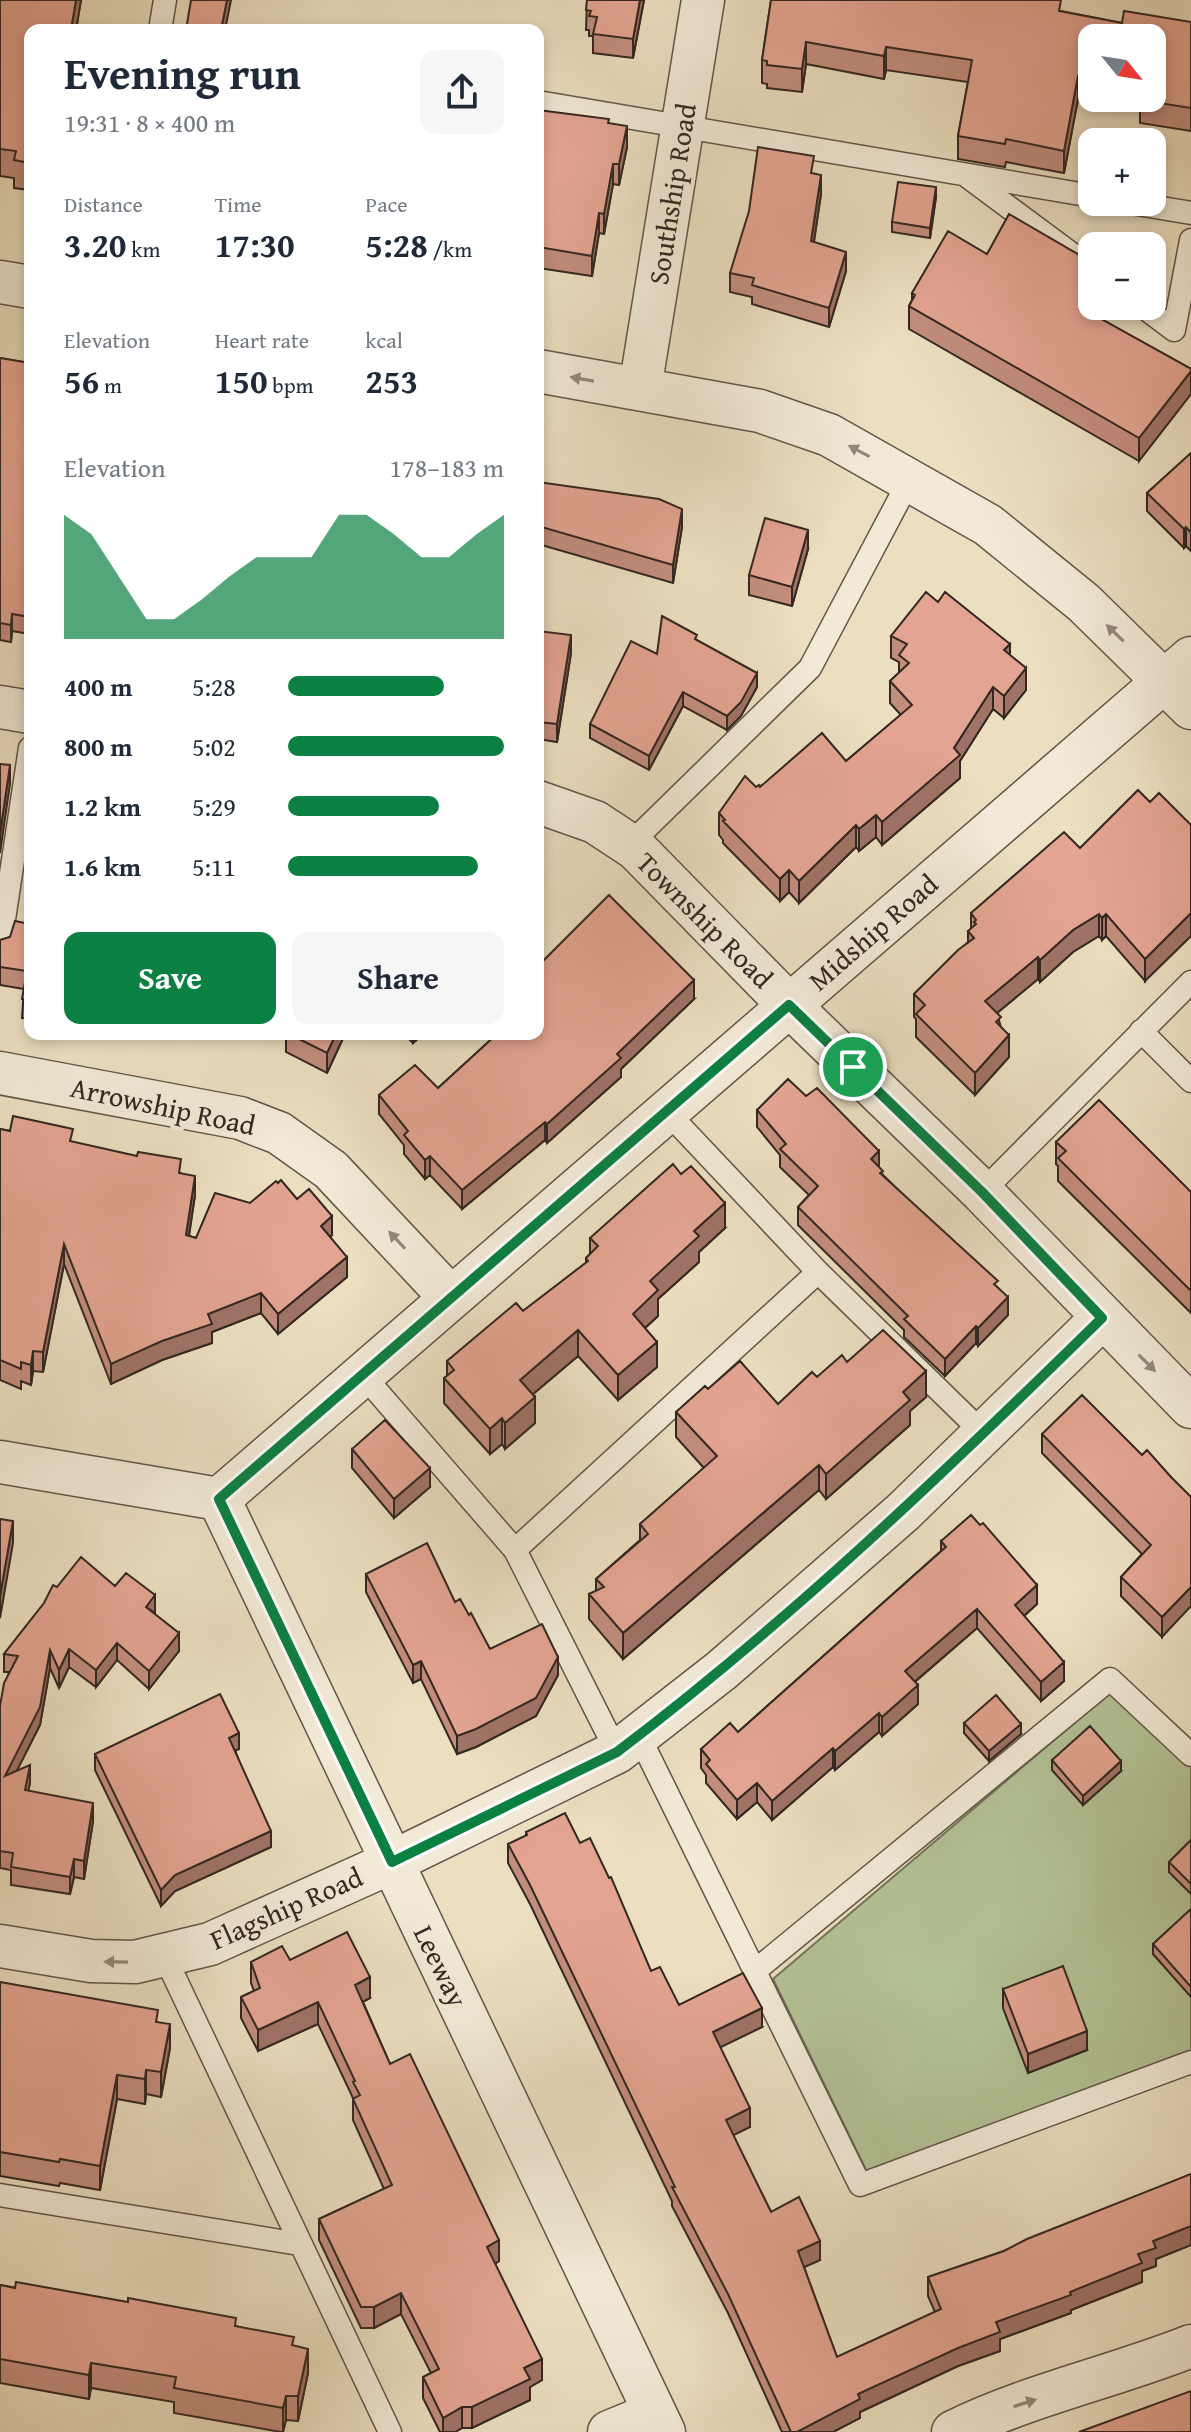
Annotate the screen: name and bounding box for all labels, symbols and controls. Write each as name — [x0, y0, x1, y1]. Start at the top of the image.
north arrow — [1078, 24, 1166, 112]
map controls — [1078, 24, 1166, 320]
text: Evening run — [64, 41, 301, 105]
button: share — [420, 50, 504, 134]
street label: Southship Road — [637, 100, 706, 288]
text: 19:31 · 8 × 400 m — [64, 103, 235, 142]
button: + — [1078, 128, 1166, 216]
text: Distance — [64, 188, 143, 220]
text: Time — [215, 188, 261, 220]
text: Pace — [365, 188, 408, 220]
text: 3.20 — [64, 220, 126, 269]
text: 17:30 — [215, 220, 295, 269]
text: 5:28 — [365, 220, 428, 269]
button: − — [1078, 232, 1166, 320]
text: km — [126, 233, 160, 265]
text: /km — [428, 233, 472, 265]
text: Elevation — [64, 324, 150, 356]
text: Heart rate — [215, 324, 309, 356]
text: kcal — [365, 324, 403, 356]
text: 56 — [64, 356, 99, 405]
text: 150 — [215, 356, 268, 405]
text: 253 — [365, 356, 418, 405]
text: m — [99, 369, 122, 401]
text: bpm — [268, 369, 314, 401]
one-way arrow — [569, 372, 594, 384]
one-way arrow — [848, 445, 870, 459]
text: Elevation — [64, 448, 166, 487]
text: 178–183 m — [390, 448, 504, 487]
one-way arrow — [1106, 625, 1125, 643]
text: 400 m — [64, 667, 132, 706]
text: 5:28 — [192, 667, 236, 706]
text: 800 m — [64, 727, 132, 766]
text: 5:02 — [192, 727, 236, 766]
text: 1.2 km — [64, 787, 141, 826]
text: 5:29 — [192, 787, 236, 826]
street label: Township Road — [628, 842, 783, 997]
text: 1.6 km — [64, 847, 141, 886]
text: 5:11 — [192, 847, 236, 886]
street label: Midship Road — [799, 864, 947, 1000]
button: Save — [64, 932, 276, 1024]
button: Share — [292, 932, 504, 1024]
pin — [819, 1033, 887, 1101]
icon: arrive — [831, 1045, 875, 1089]
street label: Arrowship Road — [67, 1066, 259, 1145]
one-way arrow — [388, 1231, 406, 1250]
one-way arrow — [1137, 1353, 1156, 1371]
street label: Flagship Road — [203, 1856, 369, 1959]
street label: Leeway — [404, 1918, 479, 2014]
one-way arrow — [103, 1955, 128, 1968]
one-way arrow — [1013, 2396, 1037, 2408]

